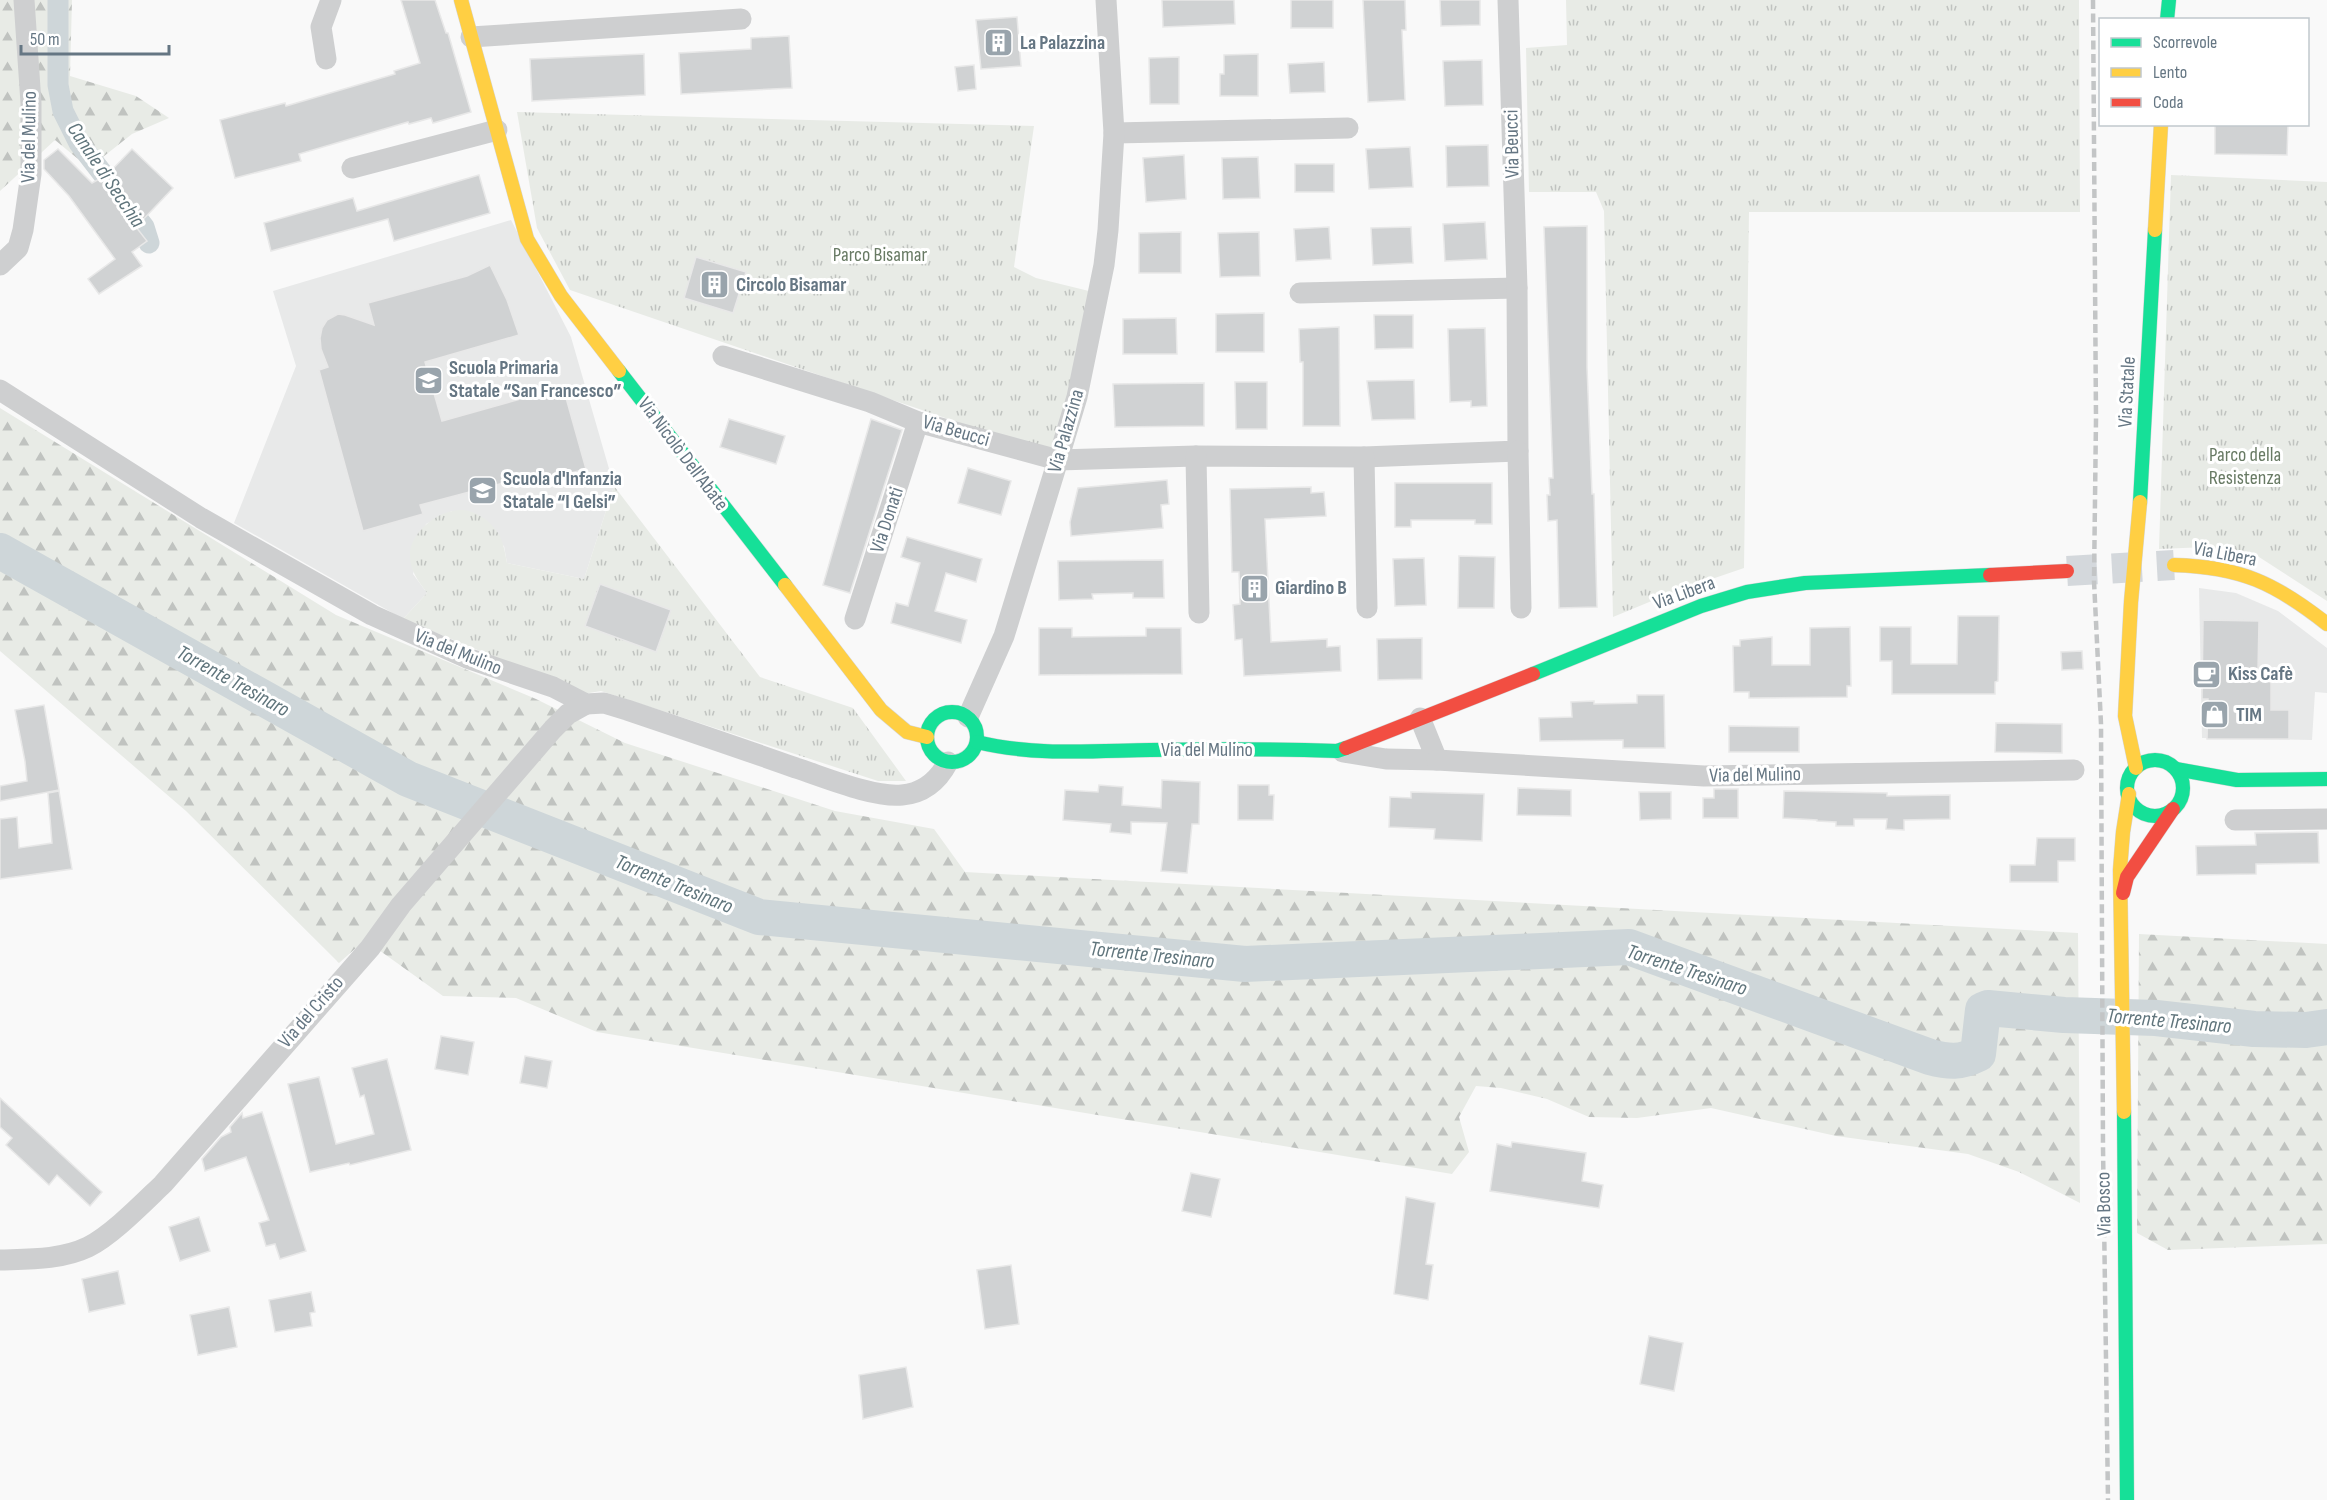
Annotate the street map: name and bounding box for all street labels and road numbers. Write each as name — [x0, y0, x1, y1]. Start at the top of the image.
street label: Via del Mulino — [16, 91, 42, 183]
street label: Via Beucci — [1499, 110, 1525, 178]
street label: Via Statale — [2113, 356, 2141, 428]
street label: Via Palazzina — [1043, 387, 1089, 475]
street label: Via Nicolò Dell'Abate — [632, 392, 734, 516]
street label: Via Beucci — [920, 410, 992, 452]
street label: Via Donati — [865, 484, 909, 556]
street label: Via Libera — [2191, 536, 2259, 572]
street label: Via Libera — [1650, 571, 1718, 615]
street label: Via del Mulino — [411, 624, 505, 680]
street label: Via del Mulino — [1161, 738, 1253, 762]
street label: Via del Mulino — [1709, 762, 1801, 788]
street label: Via del Cristo — [273, 971, 349, 1053]
street label: Via Bosco — [2091, 1172, 2117, 1236]

